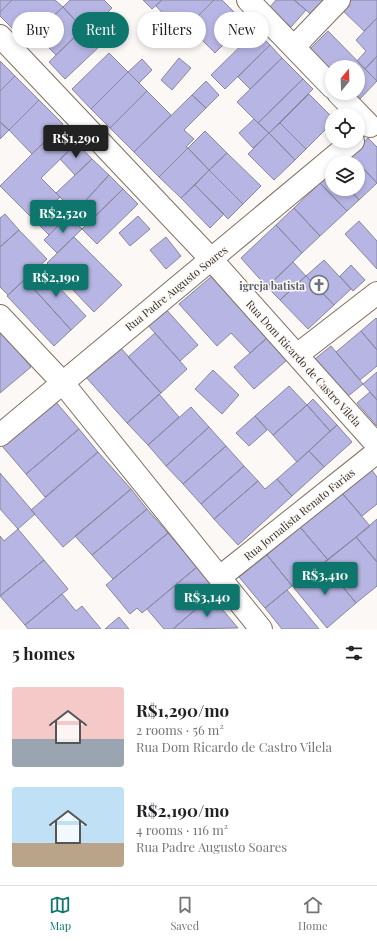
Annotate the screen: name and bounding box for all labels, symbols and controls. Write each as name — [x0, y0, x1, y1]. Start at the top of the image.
chip: Buy — [12, 12, 64, 48]
chip: Rent — [72, 12, 129, 48]
chip: Filters — [137, 12, 206, 48]
chip: New — [214, 12, 269, 48]
north arrow — [325, 60, 365, 100]
map controls — [325, 60, 365, 196]
button: locate — [325, 108, 365, 148]
pin: R$1,290 — [39, 125, 113, 159]
text: R$1,290 — [52, 129, 100, 146]
button: layers — [325, 156, 365, 196]
pin: R$2,520 — [26, 200, 100, 234]
text: R$2,520 — [39, 204, 87, 221]
street label: Rua Padre Augusto Soares — [122, 242, 230, 334]
pin: R$2,190 — [19, 264, 93, 298]
text: R$2,190 — [32, 268, 80, 285]
church icon: igreja batista — [308, 274, 330, 296]
place label: igreja batista — [239, 278, 305, 293]
street label: Rua Dom Ricardo de Castro Vilela — [243, 296, 365, 430]
street label: Rua Jornalista Renato Farias — [240, 464, 358, 563]
pin: R$3,410 — [288, 562, 362, 596]
text: R$3,410 — [302, 566, 348, 583]
pin: R$3,140 — [170, 584, 244, 618]
text: R$3,140 — [184, 588, 230, 605]
text: 5 homes — [12, 642, 75, 664]
icon: filters — [343, 642, 365, 664]
text: R$1,290/mo — [136, 699, 229, 721]
icon: home — [44, 703, 92, 751]
text: 2 rooms · 56 m² — [136, 721, 224, 738]
text: Rua Dom Ricardo de Castro Vilela — [136, 738, 332, 755]
text: R$2,190/mo — [136, 799, 229, 821]
icon: home — [44, 803, 92, 851]
text: 4 rooms · 116 m² — [136, 821, 228, 838]
text: Rua Padre Augusto Soares — [136, 838, 287, 855]
tab: Map — [49, 894, 71, 933]
tab: Saved — [170, 894, 199, 933]
tab: Home — [298, 894, 327, 933]

